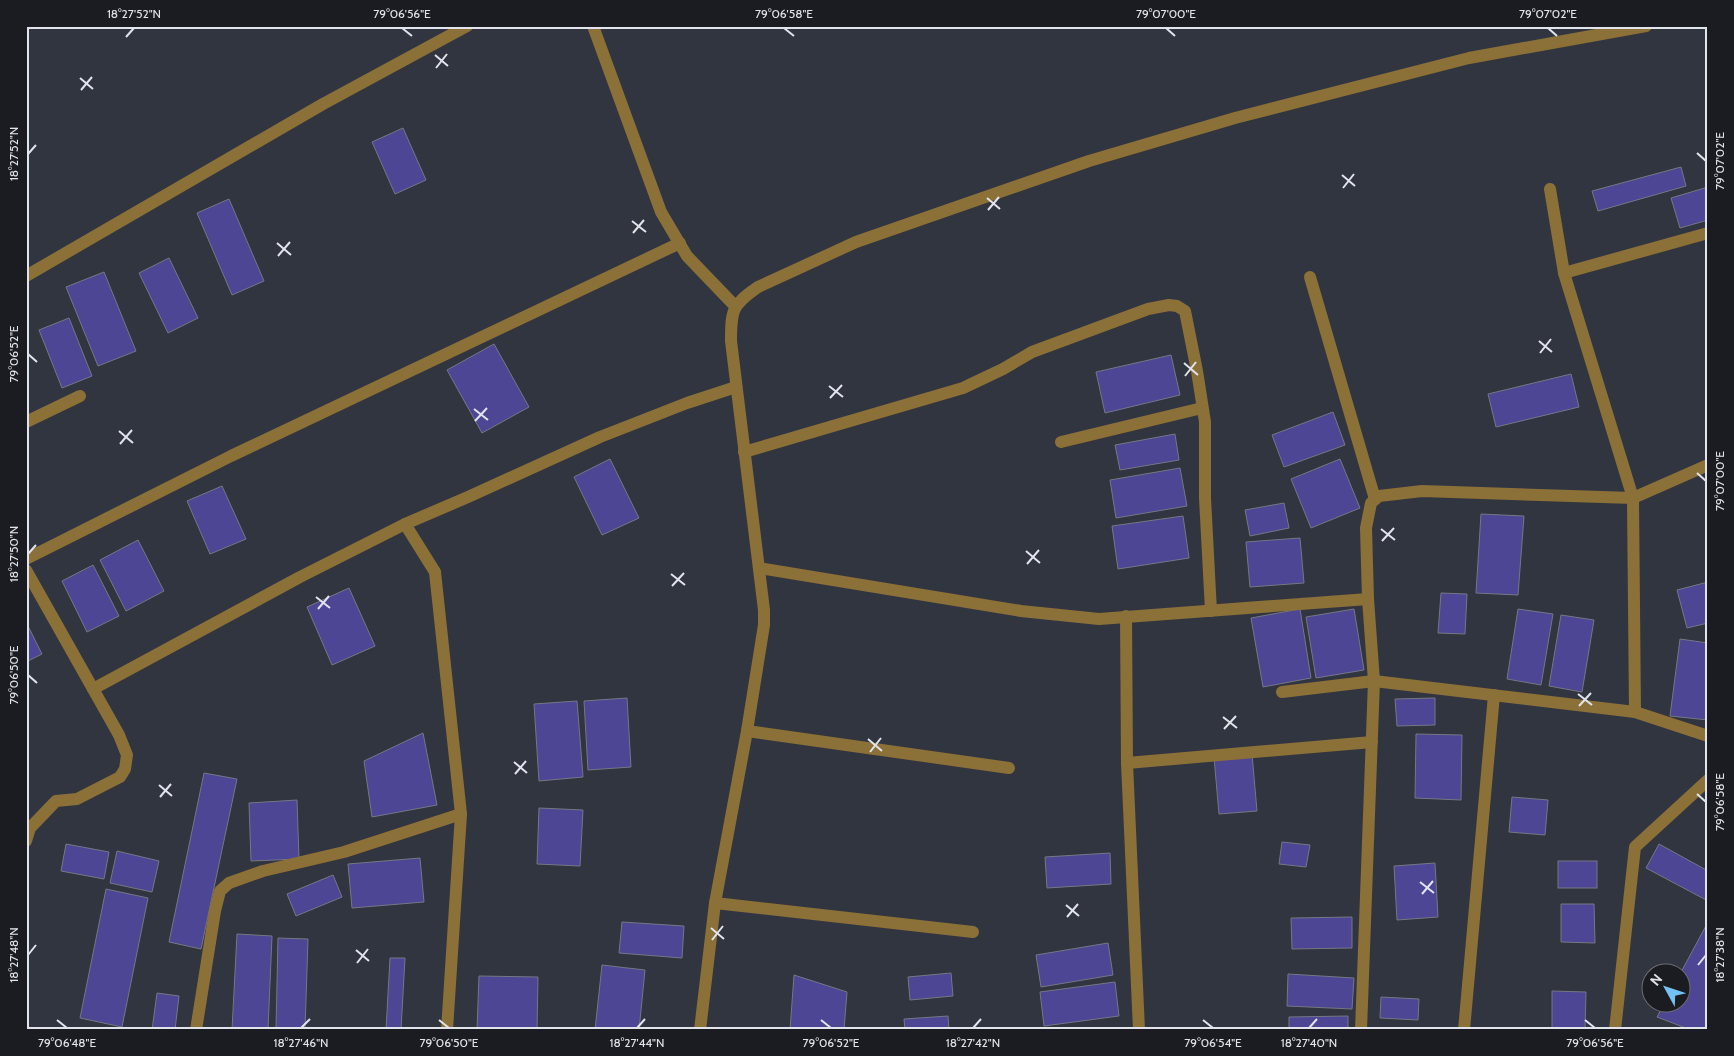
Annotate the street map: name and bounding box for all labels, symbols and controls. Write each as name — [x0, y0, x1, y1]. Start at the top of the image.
text: 18°27'52"N — [107, 6, 161, 21]
text: 79°06'56"E — [373, 6, 431, 21]
text: 79°06'58"E — [755, 6, 813, 21]
text: 79°07'00"E — [1136, 6, 1196, 21]
text: 79°07'02"E — [1519, 6, 1577, 21]
text: 18°27'52"N — [6, 127, 21, 181]
text: 79°07'02"E — [1712, 132, 1727, 190]
text: 79°06'52"E — [6, 325, 21, 382]
text: 79°07'00"E — [1712, 451, 1727, 511]
text: 18°27'50"N — [6, 526, 21, 582]
text: 79°06'50"E — [6, 645, 21, 704]
text: 79°06'58"E — [1712, 773, 1727, 831]
text: 18°27'48"N — [6, 927, 21, 983]
text: 18°27'38"N — [1712, 927, 1727, 983]
north arrow — [1642, 964, 1692, 1014]
text: N — [1646, 970, 1666, 989]
text: 79°06'48"E — [38, 1035, 96, 1050]
text: 18°27'46"N — [274, 1035, 328, 1050]
text: 79°06'50"E — [420, 1035, 479, 1050]
text: 18°27'44"N — [610, 1035, 664, 1050]
text: 79°06'52"E — [803, 1035, 860, 1050]
text: 18°27'42"N — [946, 1035, 1000, 1050]
text: 79°06'54"E — [1184, 1035, 1242, 1050]
text: 18°27'40"N — [1281, 1035, 1337, 1050]
text: 79°06'56"E — [1566, 1035, 1624, 1050]

